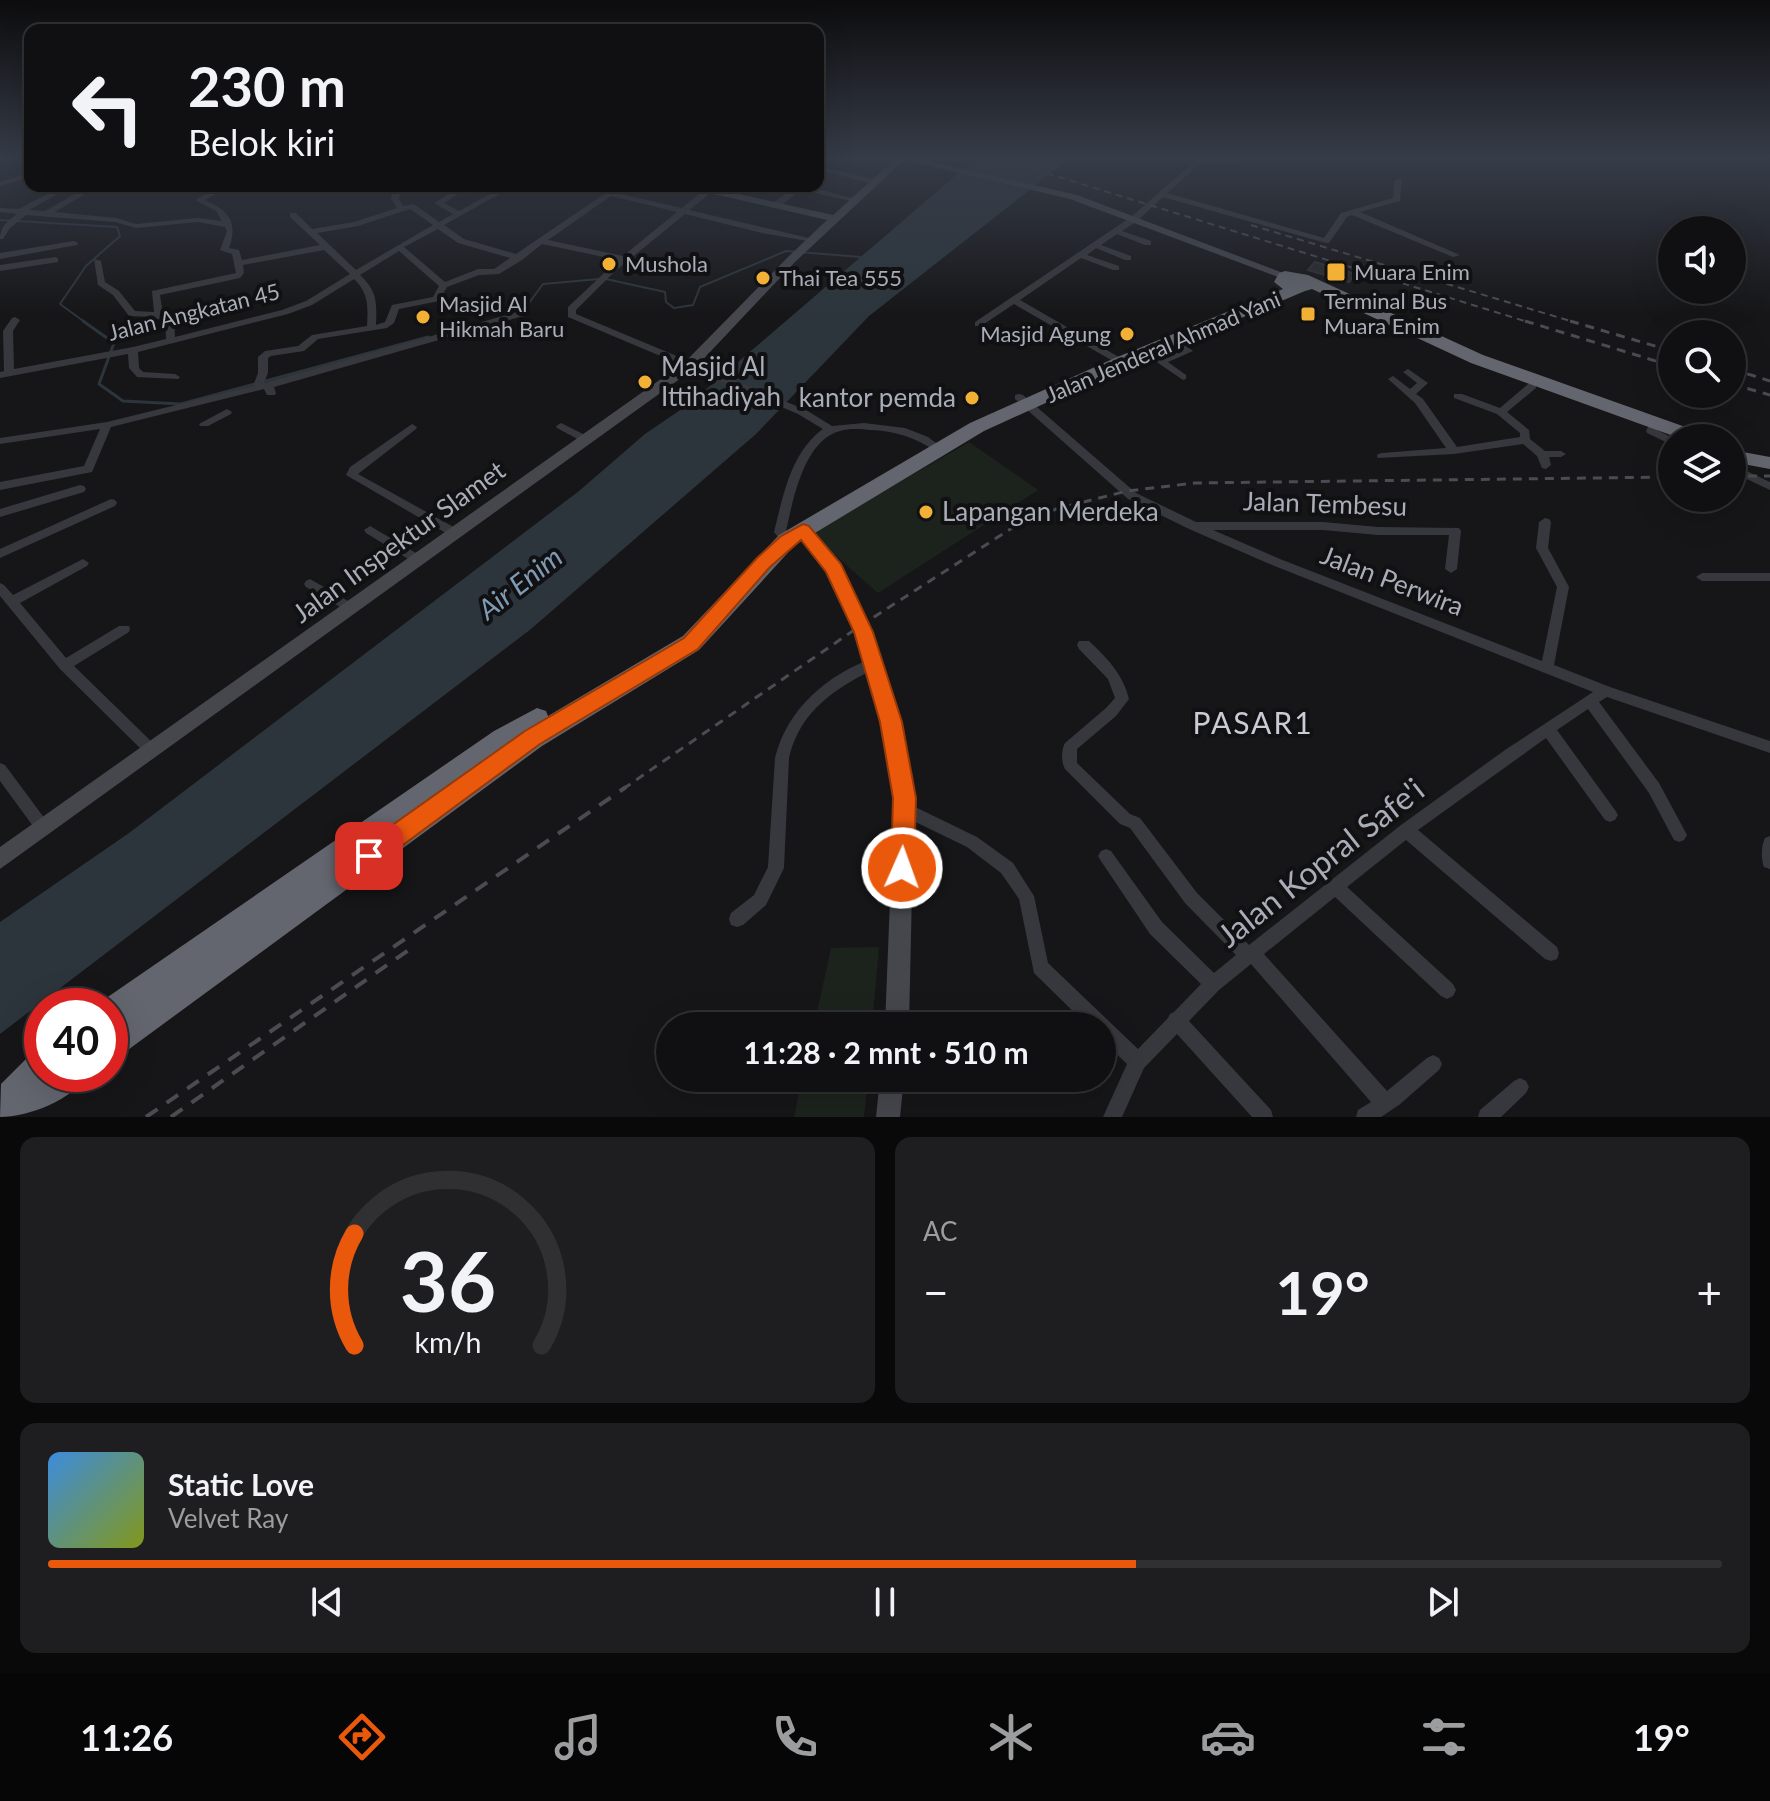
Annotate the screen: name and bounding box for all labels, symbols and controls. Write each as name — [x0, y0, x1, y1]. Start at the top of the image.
text: 230 m — [188, 52, 346, 119]
icon: left — [56, 56, 160, 160]
text: Belok kiri — [188, 120, 335, 164]
map controls — [1658, 216, 1746, 512]
button: sound — [1658, 216, 1746, 304]
place label: Mushola — [625, 250, 708, 277]
marker: Mushola — [600, 255, 618, 273]
place label: Muara Enim — [1354, 258, 1470, 285]
marker: Muara Enim — [1325, 261, 1347, 283]
place label: Thai Tea 555 — [779, 264, 902, 291]
marker: Thai Tea 555 — [754, 269, 772, 287]
street label: Jalan Angkatan 45 — [105, 277, 282, 346]
street label: Jalan Jenderal Ahmad Yani — [1042, 285, 1284, 408]
place label: Terminal Bus Muara Enim — [1324, 287, 1447, 339]
place label: Masjid Al Hikmah Baru — [439, 290, 564, 342]
marker: Terminal Bus Muara Enim — [1299, 305, 1317, 323]
marker: Masjid Al Hikmah Baru — [414, 308, 432, 326]
place label: Masjid Agung — [980, 320, 1111, 347]
button: search — [1658, 320, 1746, 408]
marker: Masjid Agung — [1118, 325, 1136, 343]
place label: Masjid Al Ittihadiyah — [661, 350, 781, 412]
marker: Masjid Al Ittihadiyah — [636, 373, 654, 391]
place label: kantor pemda — [799, 381, 956, 413]
marker: kantor pemda — [963, 389, 981, 407]
button: layers — [1658, 424, 1746, 512]
street label: Jalan Inspektur Slamet — [286, 453, 511, 629]
street label: Jalan Tembesu — [1242, 484, 1408, 522]
place label: Lapangan Merdeka — [942, 495, 1159, 527]
marker: Lapangan Merdeka — [917, 503, 935, 521]
street label: Jalan Perwira — [1316, 538, 1468, 622]
water label: Air Enim — [470, 539, 568, 626]
district label: PASAR1 — [1192, 704, 1314, 740]
street label: Jalan Kopral Safe'i — [1209, 769, 1431, 955]
pin — [335, 822, 403, 890]
position arrow — [860, 826, 944, 910]
icon: arrive — [347, 834, 391, 878]
speed limit sign: 40 — [24, 988, 128, 1092]
text: 11:28 · 2 mnt · 510 m — [743, 1034, 1029, 1070]
text: AC — [923, 1215, 958, 1247]
text: 36 — [399, 1230, 496, 1330]
text: 19° — [1275, 1256, 1370, 1328]
text: − — [923, 1266, 949, 1318]
text: + — [1696, 1266, 1722, 1318]
text: km/h — [414, 1325, 481, 1359]
text: Static Love — [168, 1466, 314, 1502]
text: Velvet Ray — [168, 1502, 288, 1534]
icon: previous — [305, 1580, 349, 1624]
icon: pause — [863, 1580, 907, 1624]
icon: next — [1421, 1580, 1465, 1624]
icon: directions — [334, 1709, 390, 1765]
icon: music — [550, 1709, 606, 1765]
icon: phone — [767, 1709, 823, 1765]
icon: climate — [983, 1709, 1039, 1765]
icon: car — [1200, 1709, 1256, 1765]
icon: filters — [1416, 1709, 1472, 1765]
text: 11:26 — [80, 1715, 173, 1759]
text: 19° — [1633, 1715, 1690, 1759]

